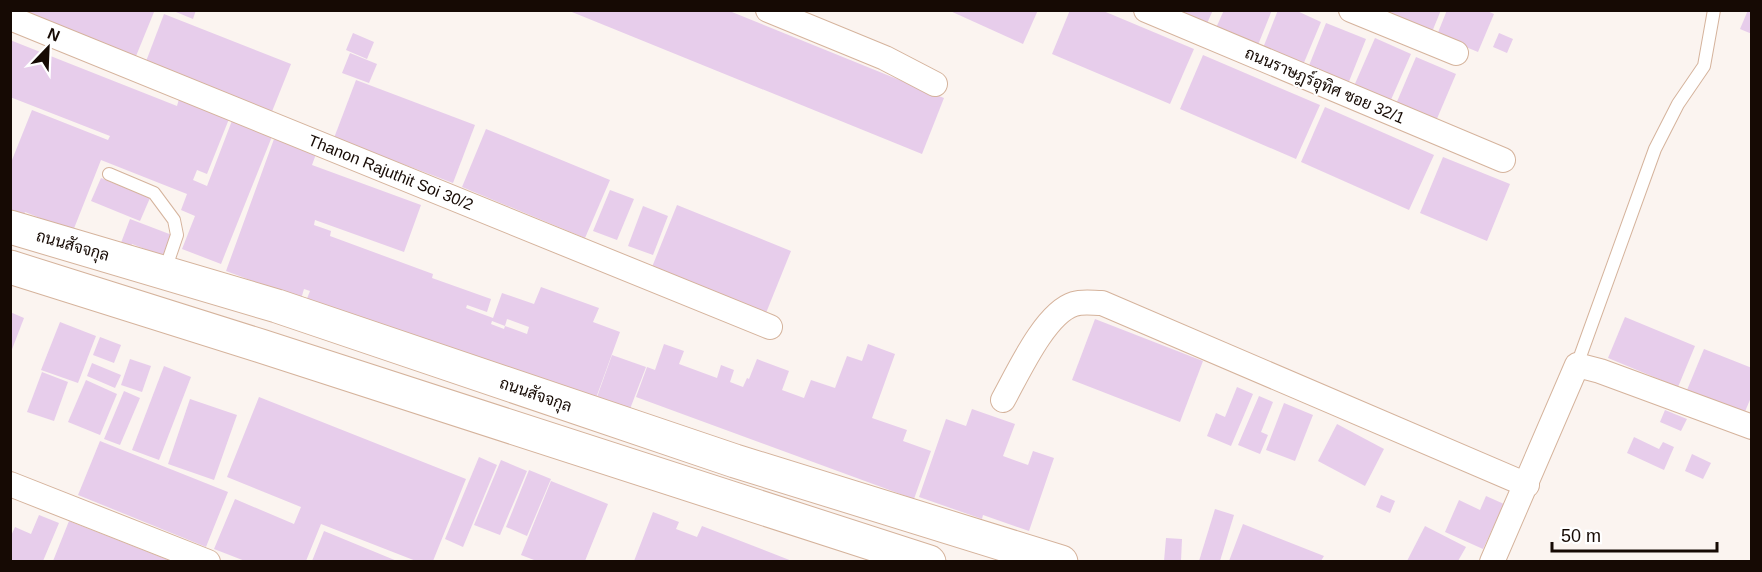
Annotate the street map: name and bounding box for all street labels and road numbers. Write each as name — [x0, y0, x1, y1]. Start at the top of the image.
street label: ถนนราษฎร์อุทิศ ซอย 32/1 — [1241, 40, 1409, 130]
street label: Thanon Rajuthit Soi 30/2 — [306, 132, 476, 213]
street label: ถนนสัจจกุล — [34, 225, 112, 267]
street label: ถนนสัจจกุล — [497, 372, 575, 418]

